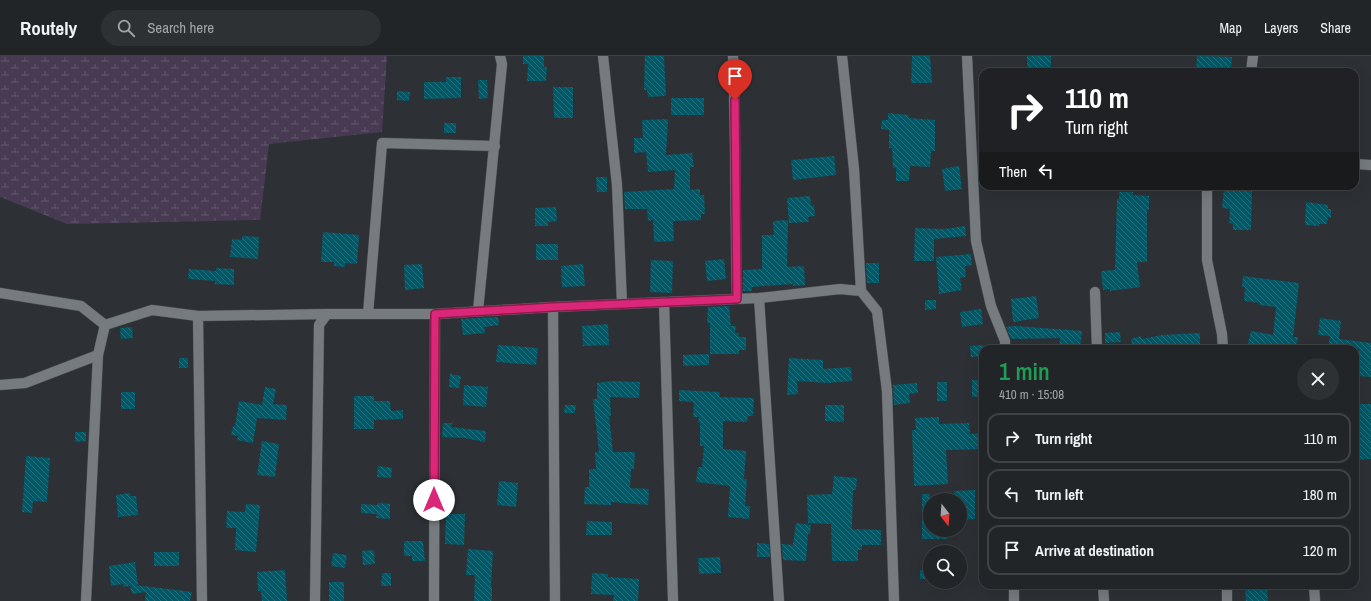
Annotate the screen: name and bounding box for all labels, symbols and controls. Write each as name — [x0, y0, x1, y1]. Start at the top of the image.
search box — [101, 10, 381, 46]
text: Routely — [20, 15, 77, 41]
icon: search — [115, 17, 137, 39]
text: Search here — [147, 17, 214, 38]
text: Map — [1220, 19, 1242, 37]
text: Layers — [1264, 19, 1298, 37]
text: Share — [1320, 19, 1351, 37]
pin — [718, 59, 752, 100]
icon: arrive — [724, 65, 746, 87]
text: 110 m — [1065, 79, 1129, 117]
icon: right — [999, 84, 1051, 136]
text: Turn right — [1065, 115, 1128, 140]
icon: left — [1035, 160, 1057, 182]
text: Then — [999, 161, 1027, 182]
text: 1 min — [999, 355, 1050, 387]
button: close — [1297, 358, 1339, 400]
text: 410 m · 15:08 — [999, 386, 1064, 403]
icon: right — [1001, 427, 1023, 449]
text: Turn right — [1035, 428, 1092, 449]
text: 110 m — [1304, 428, 1337, 449]
position arrow — [413, 479, 455, 521]
icon: left — [1001, 483, 1023, 505]
text: Turn left — [1035, 484, 1083, 505]
text: 180 m — [1303, 484, 1337, 505]
north arrow — [923, 493, 967, 537]
map controls — [923, 493, 967, 589]
icon: arrive — [1001, 539, 1023, 561]
text: Arrive at destination — [1035, 540, 1154, 561]
text: 120 m — [1303, 540, 1337, 561]
button: search — [923, 545, 967, 589]

